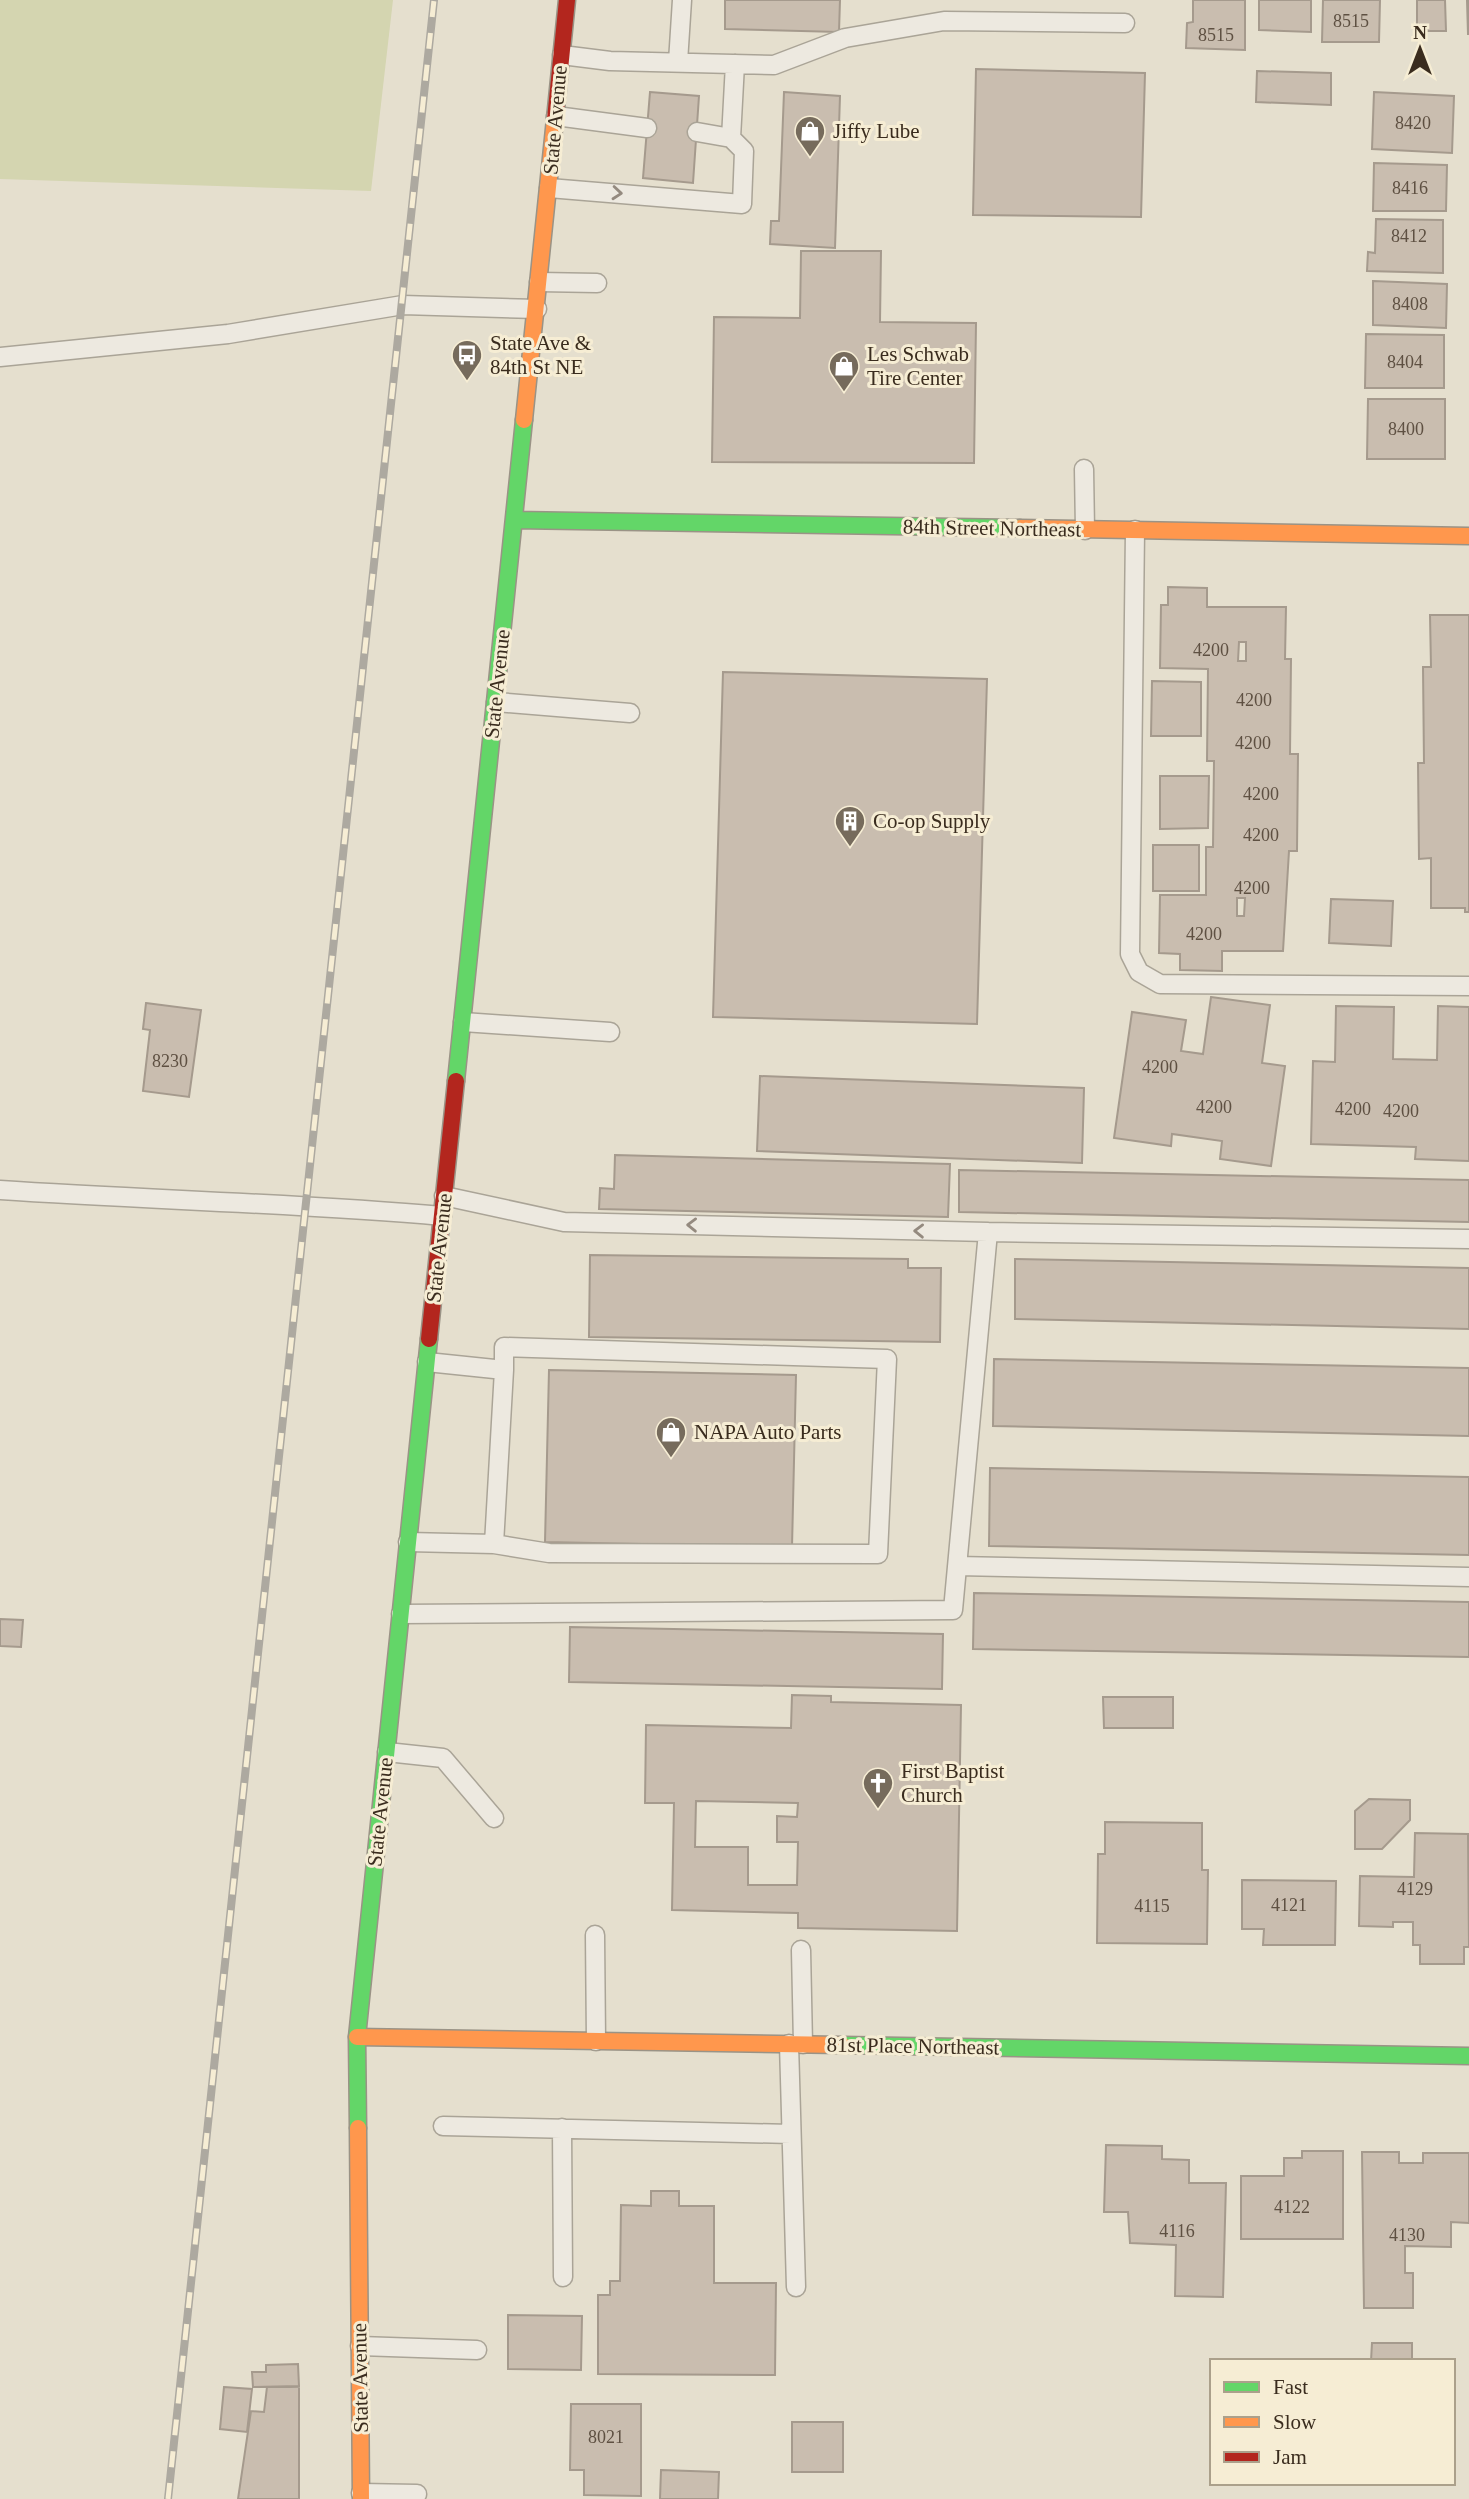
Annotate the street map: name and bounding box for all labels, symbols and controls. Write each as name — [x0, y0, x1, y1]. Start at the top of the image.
house number: 8515 — [1333, 11, 1369, 31]
north arrow — [1385, 14, 1455, 84]
text: N — [1413, 22, 1427, 43]
house number: 8515 — [1198, 25, 1234, 45]
street label: State Avenue — [538, 64, 572, 176]
house number: 8420 — [1395, 113, 1431, 133]
shop icon: Jiffy Lube — [793, 114, 827, 158]
place label: Jiffy Lube — [833, 119, 920, 143]
house number: 8416 — [1392, 178, 1428, 198]
one-way arrow — [612, 185, 623, 200]
house number: 8412 — [1391, 226, 1427, 246]
house number: 8408 — [1392, 294, 1428, 314]
place label: State Ave & 84th St NE — [490, 331, 591, 379]
bus stop icon: State Ave & 84th St NE — [450, 338, 484, 382]
place label: Les Schwab Tire Center — [867, 342, 969, 390]
shop icon: Les Schwab Tire Center — [827, 349, 861, 393]
house number: 8404 — [1387, 352, 1423, 372]
house number: 8400 — [1388, 419, 1424, 439]
street label: 84th Street Northeast — [903, 514, 1082, 542]
street label: State Avenue — [479, 628, 515, 740]
house number: 4200 — [1193, 640, 1229, 660]
house number: 4200 — [1236, 690, 1272, 710]
house number: 4200 — [1235, 733, 1271, 753]
house number: 4200 — [1243, 784, 1279, 804]
building icon: Co-op Supply — [833, 804, 867, 848]
place label: Co-op Supply — [873, 809, 991, 833]
house number: 4200 — [1243, 825, 1279, 845]
house number: 4200 — [1234, 878, 1270, 898]
house number: 4200 — [1186, 924, 1222, 944]
house number: 8230 — [152, 1051, 188, 1071]
house number: 4200 — [1142, 1057, 1178, 1077]
house number: 4200 — [1196, 1097, 1232, 1117]
house number: 4200 — [1335, 1099, 1371, 1119]
house number: 4200 — [1383, 1101, 1419, 1121]
street label: State Avenue — [421, 1192, 457, 1304]
one-way arrow — [686, 1218, 697, 1233]
one-way arrow — [914, 1223, 925, 1238]
shop icon: NAPA Auto Parts — [654, 1415, 688, 1459]
place label: NAPA Auto Parts — [694, 1420, 841, 1444]
street label: State Avenue — [362, 1756, 398, 1868]
place label: First Baptist Church — [901, 1759, 1004, 1807]
church icon: First Baptist Church — [861, 1766, 895, 1810]
house number: 4129 — [1397, 1879, 1433, 1899]
house number: 4121 — [1271, 1895, 1307, 1915]
house number: 4115 — [1134, 1896, 1170, 1916]
street label: 81st Place Northeast — [826, 2032, 1000, 2060]
house number: 4122 — [1274, 2197, 1310, 2217]
house number: 4116 — [1159, 2221, 1195, 2241]
house number: 4130 — [1389, 2225, 1425, 2245]
street label: State Avenue — [347, 2323, 373, 2433]
legend — [1210, 2359, 1455, 2485]
text: Fast — [1273, 2375, 1308, 2399]
text: Slow — [1273, 2410, 1317, 2434]
house number: 8021 — [588, 2427, 624, 2447]
text: Jam — [1273, 2445, 1307, 2469]

